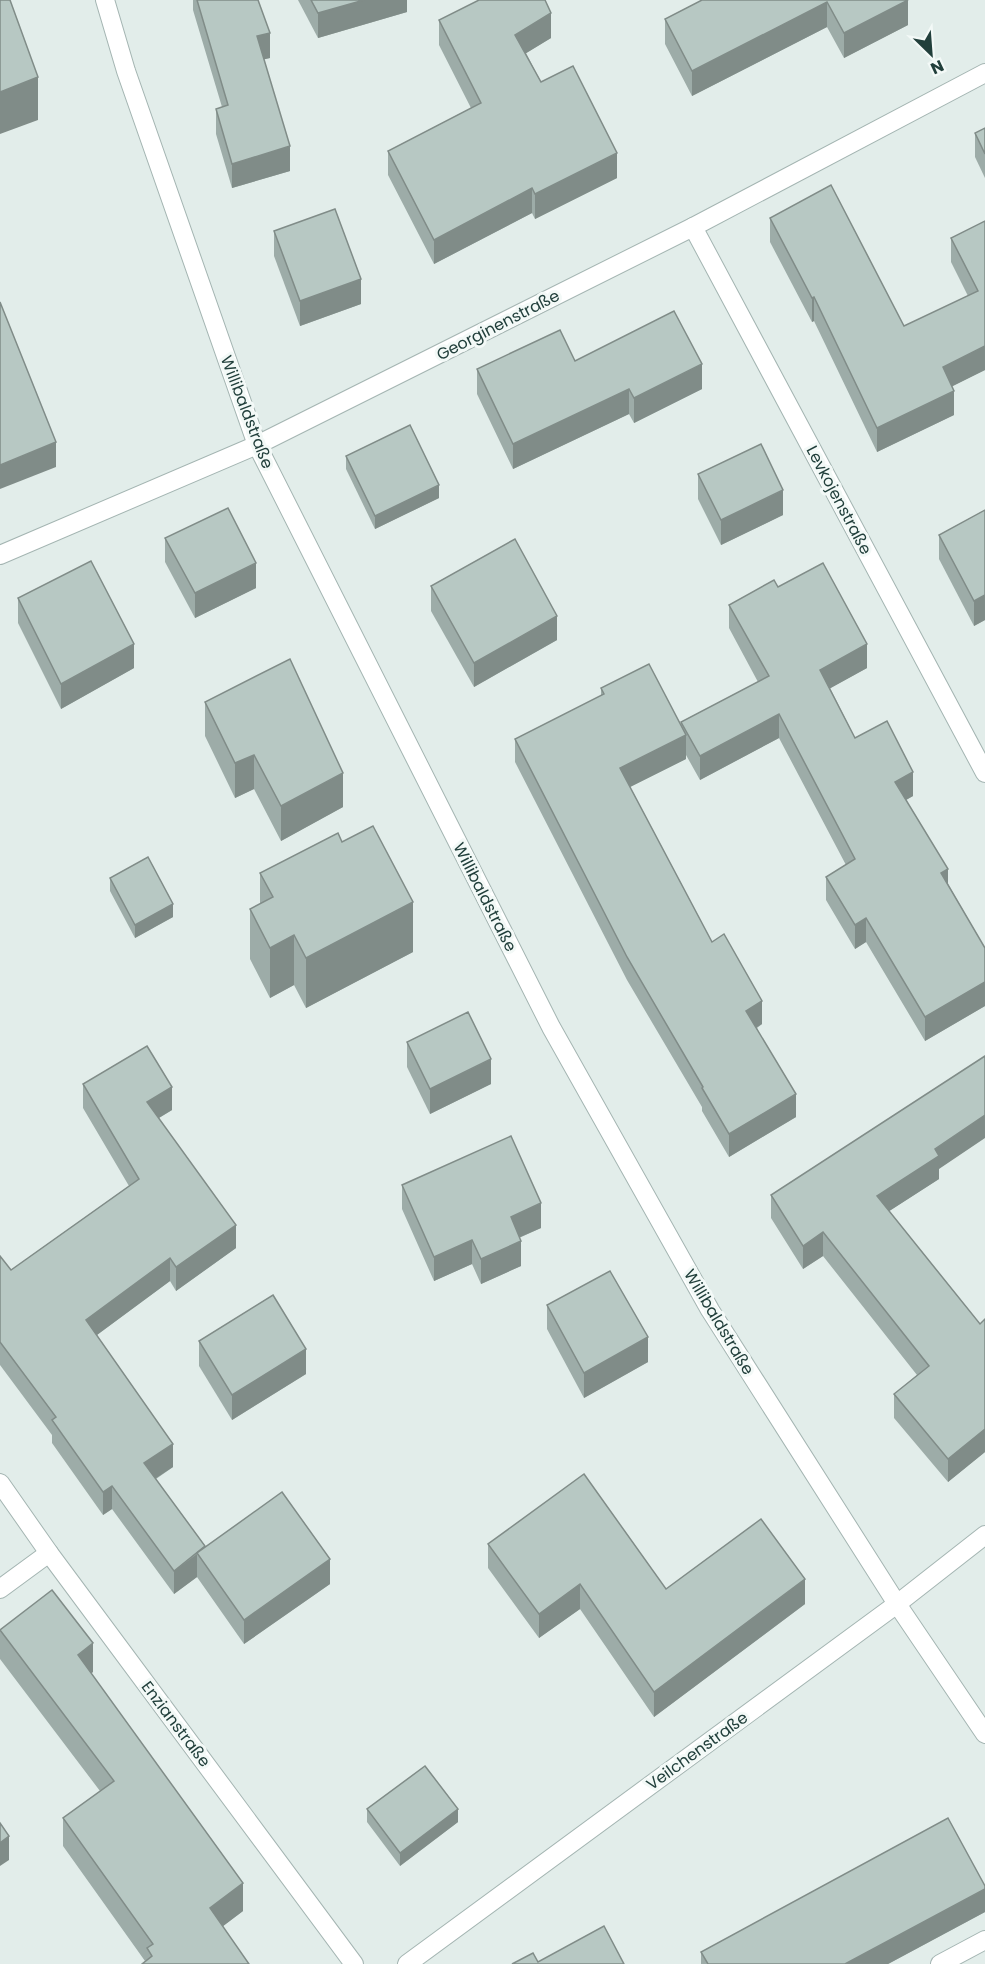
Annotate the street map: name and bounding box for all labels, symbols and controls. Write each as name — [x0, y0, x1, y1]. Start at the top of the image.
north arrow — [901, 24, 961, 84]
text: N — [927, 54, 947, 80]
street label: Georginenstraße — [432, 284, 564, 366]
street label: Willibaldstraße — [215, 352, 279, 472]
street label: Levkojenstraße — [801, 442, 877, 559]
street label: Willibaldstraße — [448, 839, 522, 956]
street label: Willibaldstraße — [678, 1265, 760, 1379]
street label: Enzianstraße — [136, 1676, 216, 1772]
street label: Veilchenstraße — [641, 1706, 753, 1796]

